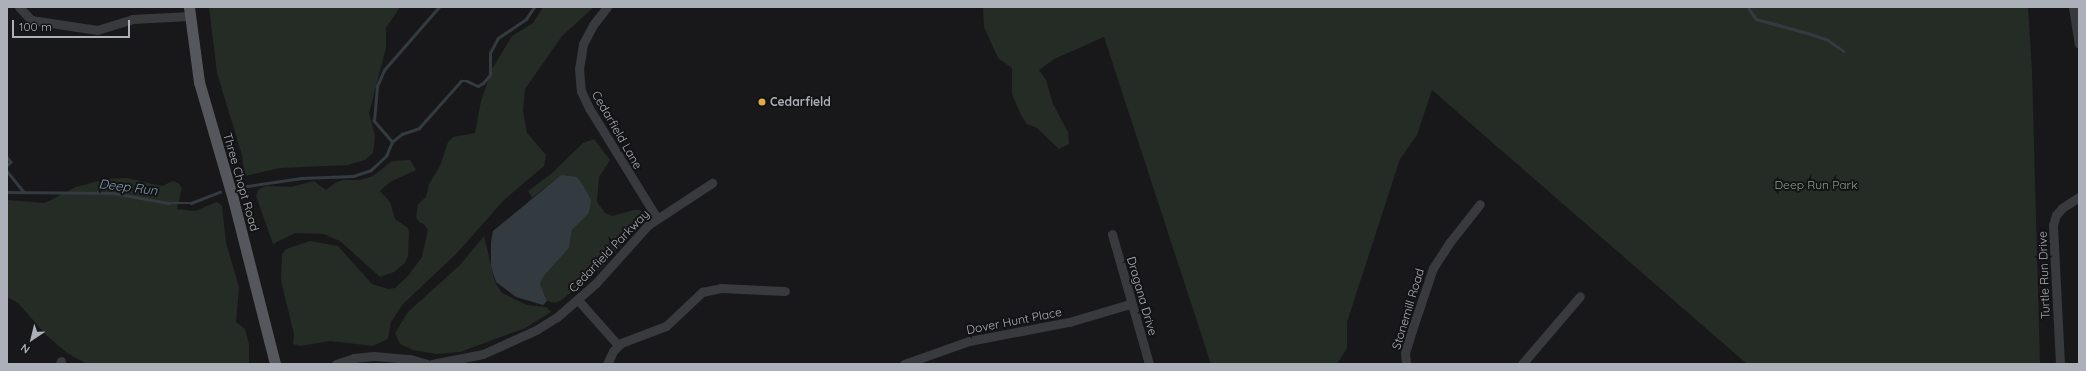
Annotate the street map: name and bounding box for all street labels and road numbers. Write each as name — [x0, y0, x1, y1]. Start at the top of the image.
street label: Cedarfield Lane — [589, 88, 645, 172]
street label: Three Chopt Road — [220, 131, 262, 233]
street label: Cedarfield Parkway — [566, 207, 652, 295]
street label: Turtle Run Drive — [2035, 231, 2053, 319]
street label: Dragana Drive — [1124, 255, 1160, 337]
street label: Stonemill Road — [1389, 267, 1427, 351]
street label: Dover Hunt Place — [965, 305, 1063, 337]

